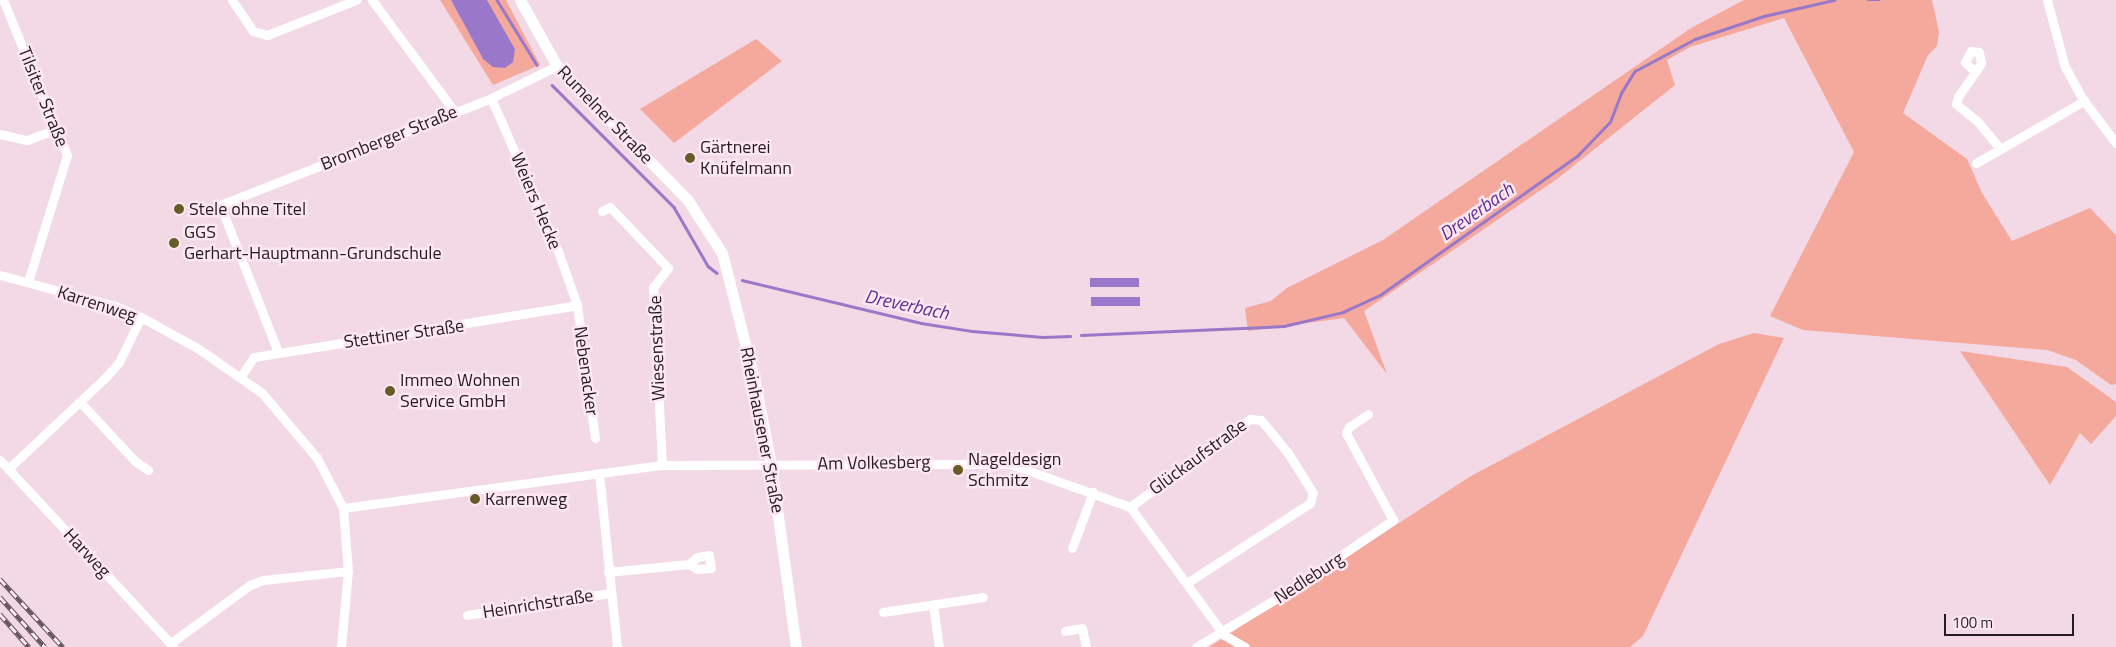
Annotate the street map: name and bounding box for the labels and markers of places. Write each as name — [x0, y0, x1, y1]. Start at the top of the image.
place label: Gärtnerei Knüfelmann — [700, 137, 792, 180]
marker: Gärtnerei Knüfelmann — [684, 152, 696, 164]
place label: Stele ohne Titel — [189, 198, 306, 220]
marker: Stele ohne Titel — [173, 203, 185, 215]
place label: GGS Gerhart-Hauptmann-Grundschule — [184, 222, 442, 264]
marker: GGS Gerhart-Hauptmann-Grundschule — [168, 237, 180, 249]
place label: Immeo Wohnen Service GmbH — [400, 370, 520, 412]
marker: Immeo Wohnen Service GmbH — [384, 385, 396, 397]
place label: Nageldesign Schmitz — [968, 449, 1062, 492]
marker: Nageldesign Schmitz — [952, 464, 964, 476]
place label: Karrenweg — [485, 488, 567, 510]
marker: Karrenweg — [469, 493, 481, 505]

